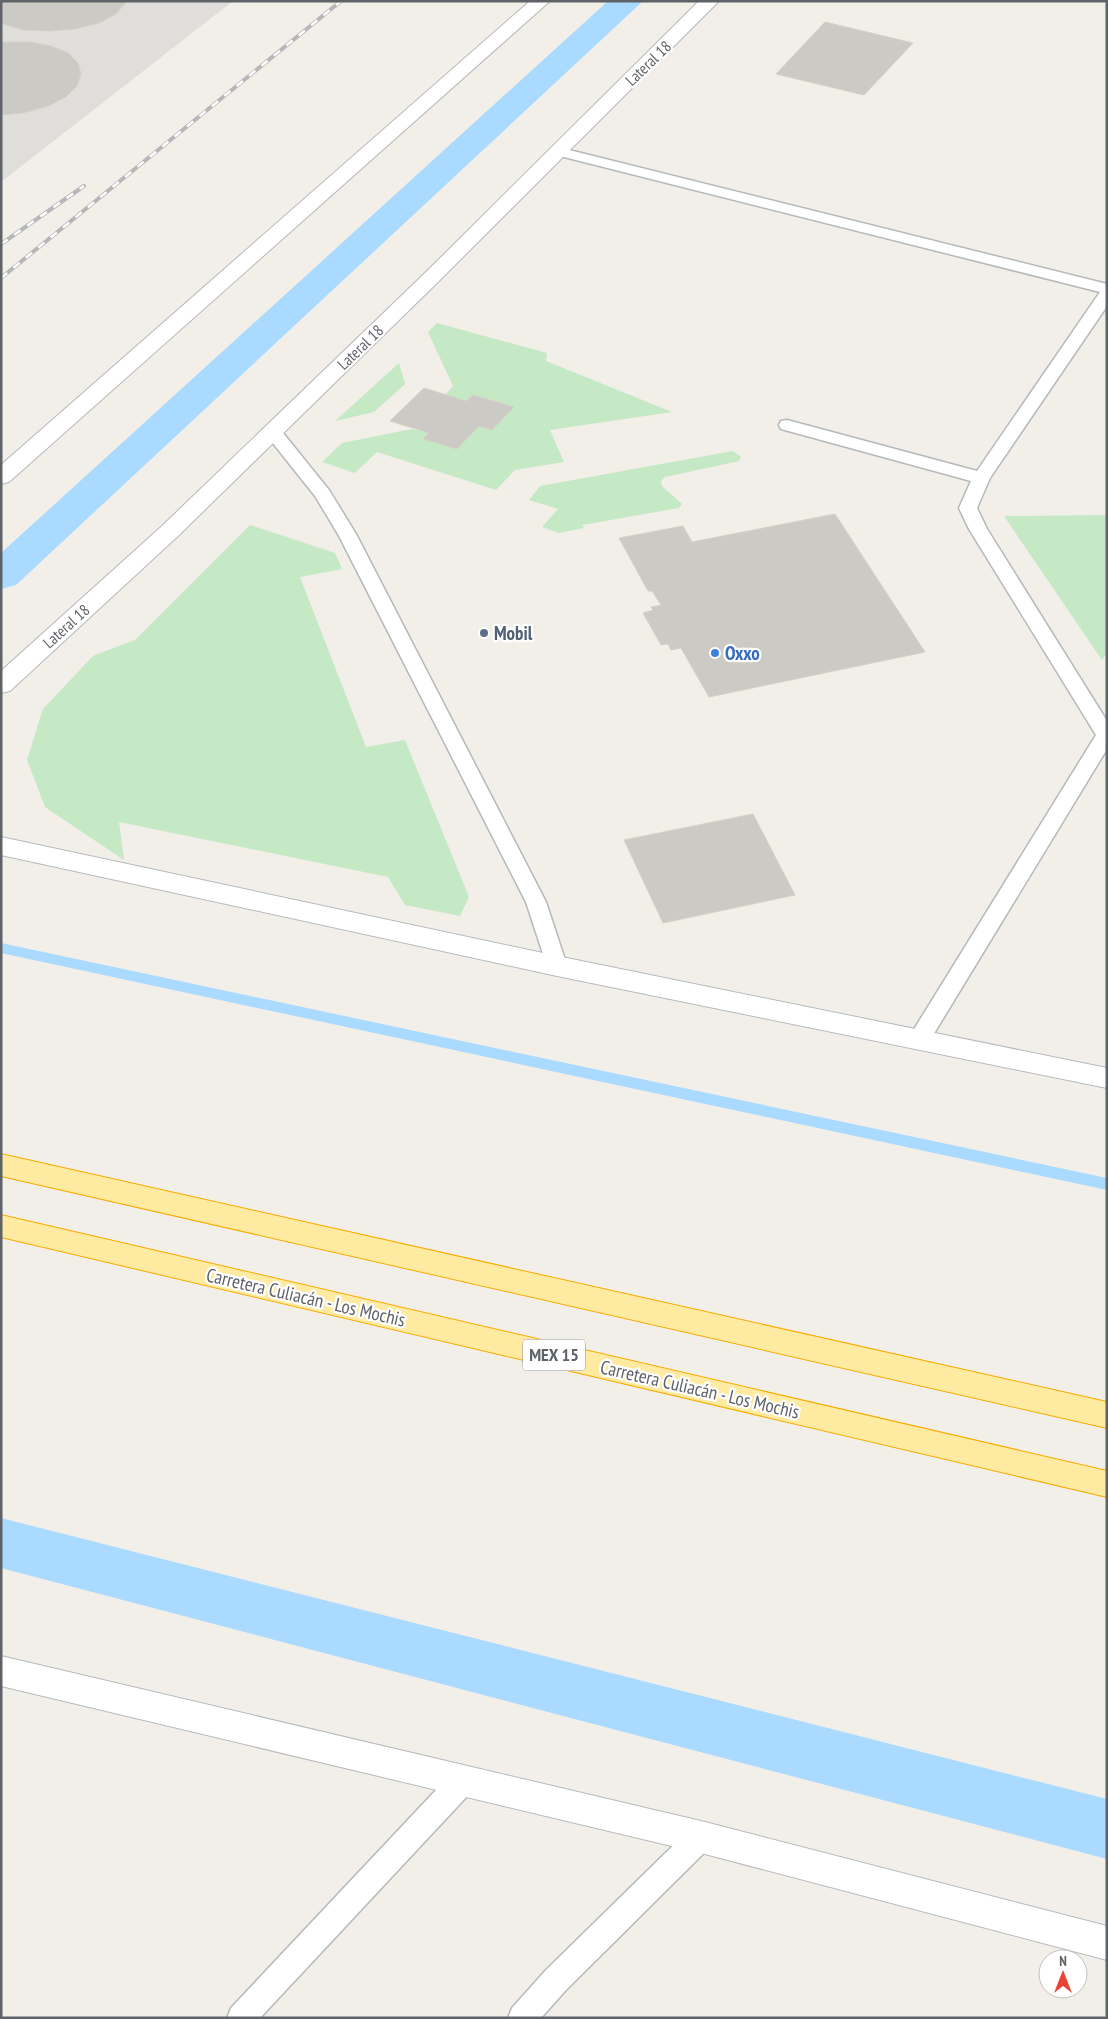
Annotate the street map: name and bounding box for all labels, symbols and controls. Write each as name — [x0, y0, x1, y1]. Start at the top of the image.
street label: Lateral 18 — [621, 36, 675, 90]
street label: Lateral 18 — [333, 320, 387, 374]
street label: Lateral 18 — [38, 600, 94, 652]
place label: Mobil — [494, 621, 533, 645]
marker: Mobil — [478, 627, 490, 639]
place label: Oxxo — [725, 641, 760, 665]
marker: Oxxo — [709, 647, 721, 659]
street label: Carretera Culiacán - Los Mochis — [204, 1262, 408, 1332]
road number: MEX 15 — [523, 1340, 585, 1370]
street label: Carretera Culiacán - Los Mochis — [598, 1354, 802, 1424]
north arrow — [1038, 1949, 1088, 1999]
text: N — [1059, 1952, 1067, 1970]

